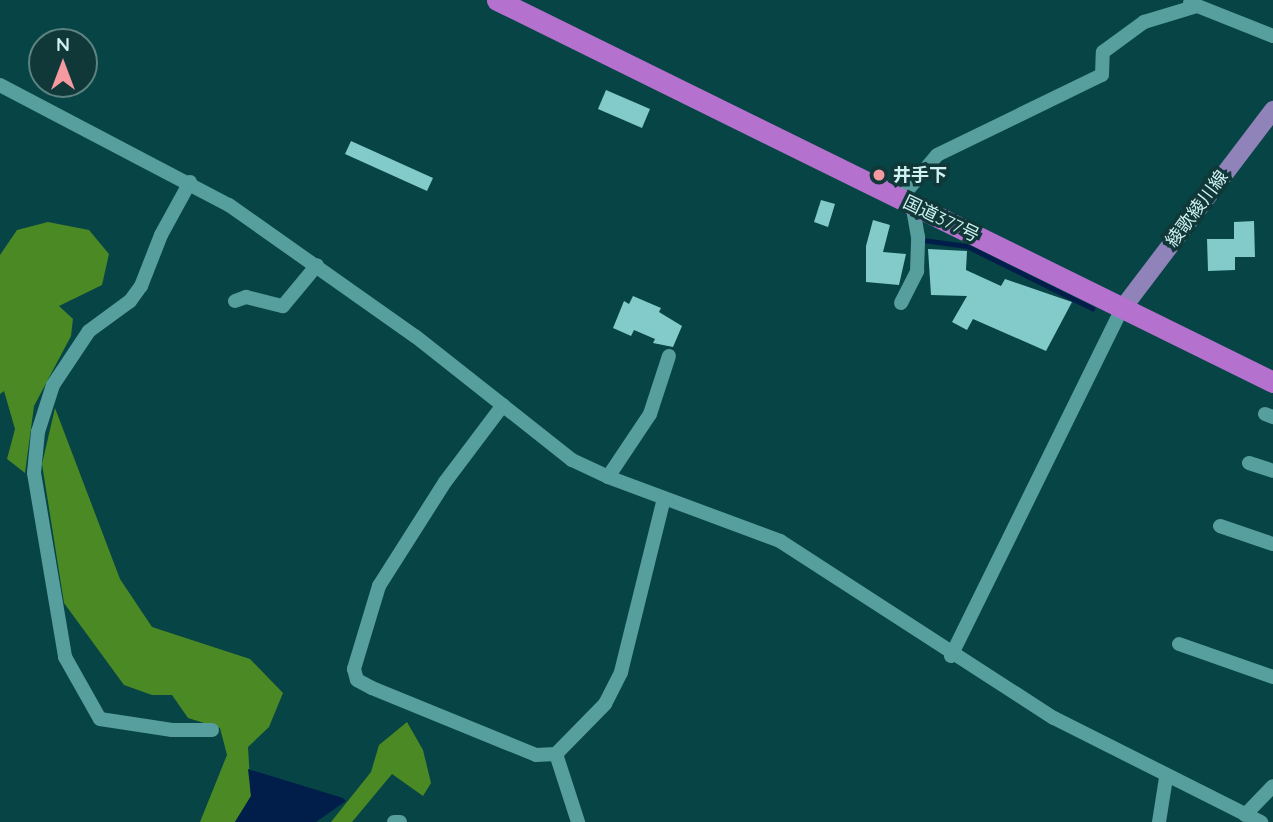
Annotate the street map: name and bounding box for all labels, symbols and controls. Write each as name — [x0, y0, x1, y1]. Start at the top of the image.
north arrow — [28, 28, 98, 98]
text: N — [56, 32, 70, 56]
place label: 井手下 — [893, 164, 947, 186]
marker: 井手下 — [871, 167, 887, 183]
street label: 綾歌綾川線 — [1161, 167, 1233, 251]
street label: 国道377号 — [899, 191, 983, 247]

